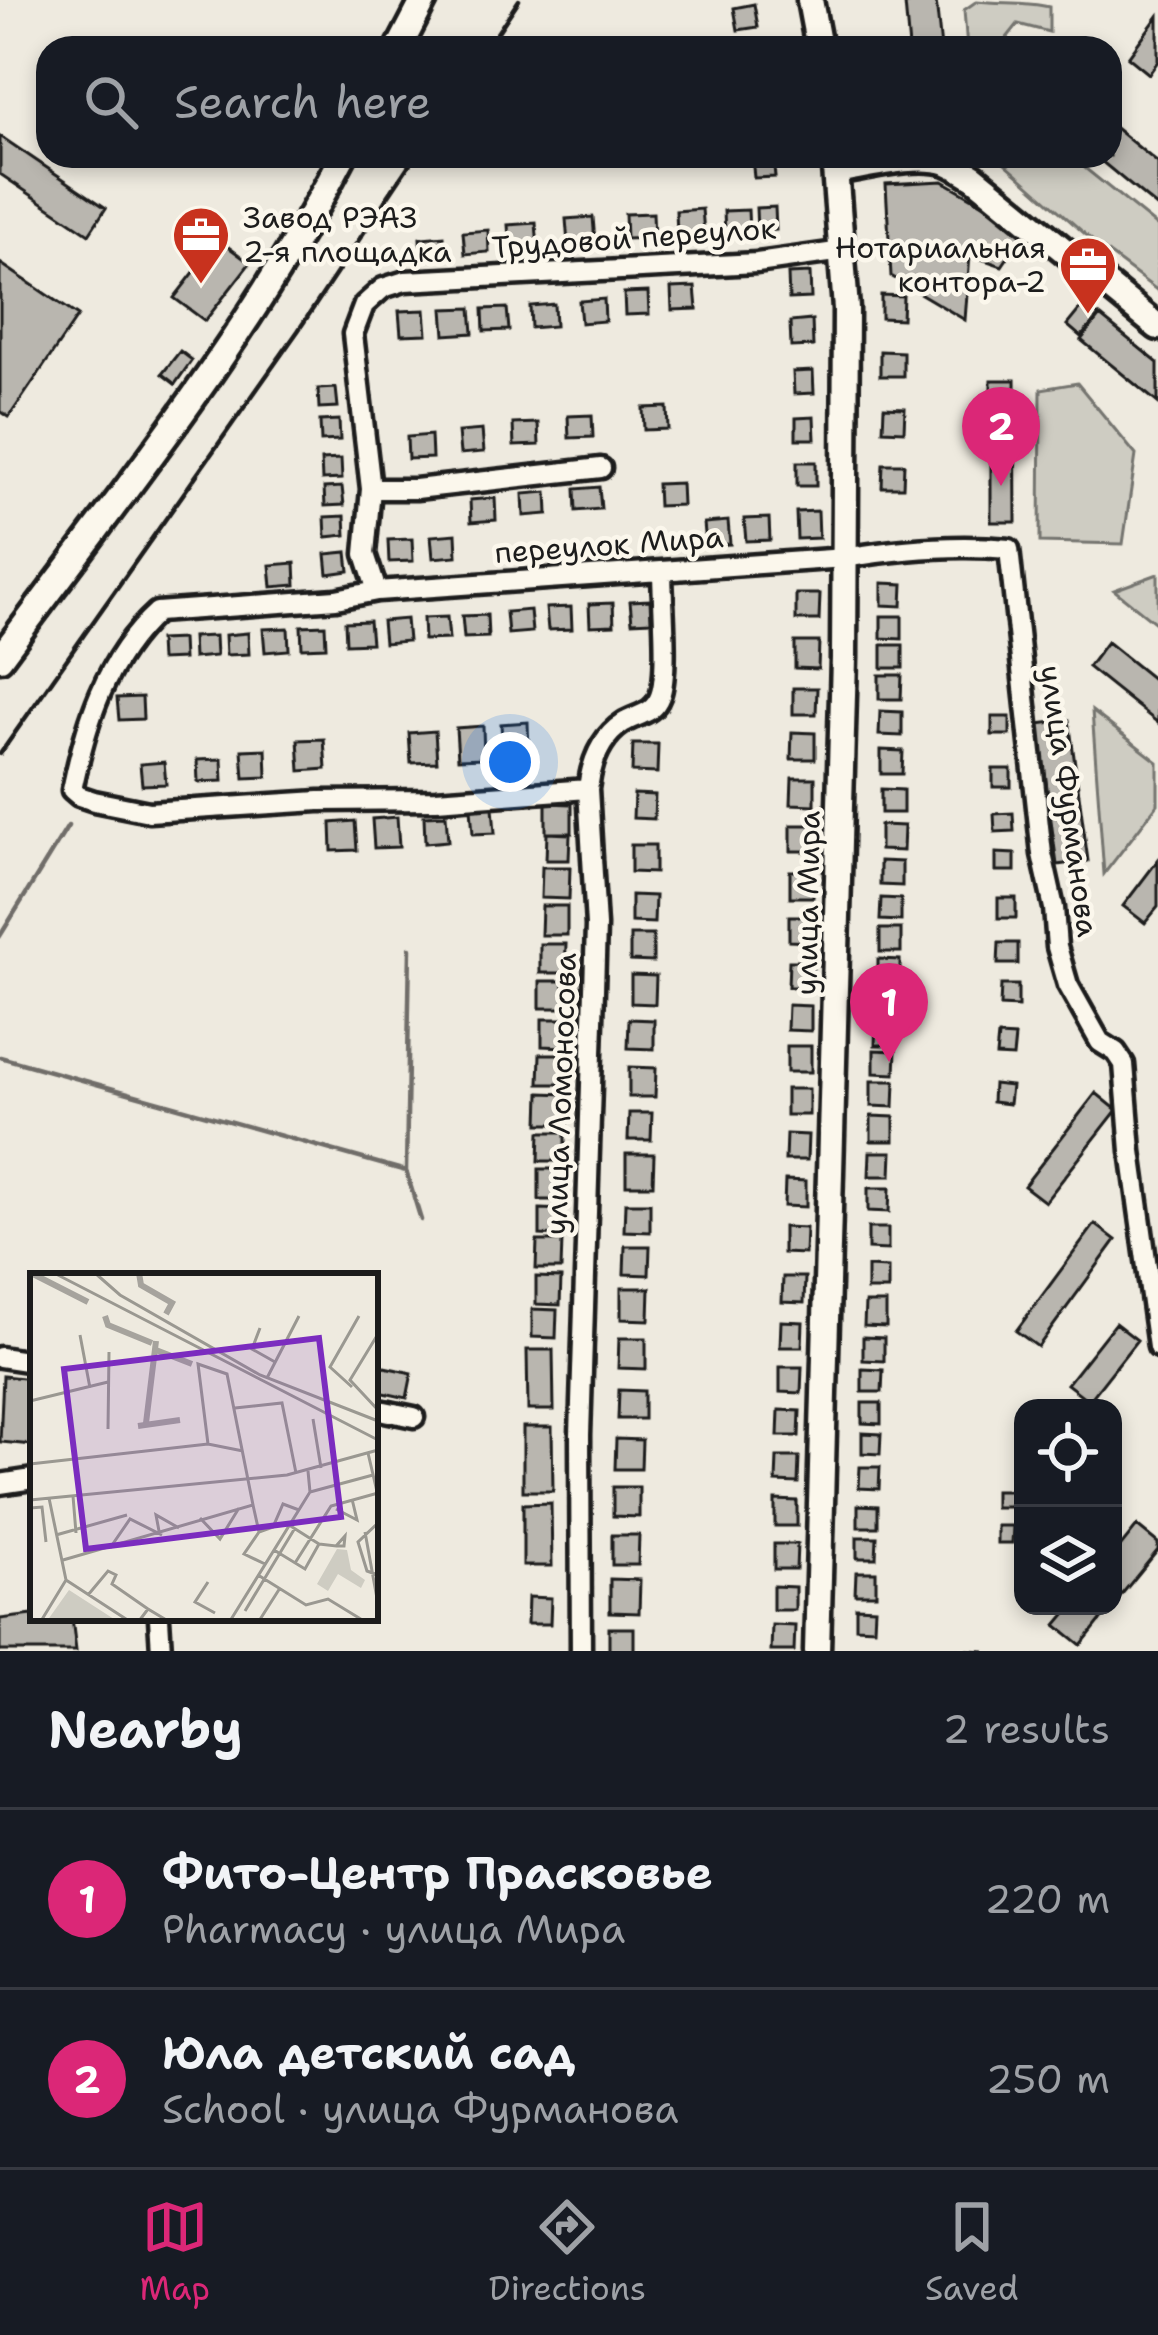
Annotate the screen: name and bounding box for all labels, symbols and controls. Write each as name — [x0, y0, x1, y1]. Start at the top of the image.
search box — [36, 36, 1122, 168]
icon: search — [78, 69, 144, 135]
text: Search here — [174, 72, 431, 132]
place label: Завод РЭАЗ 2-я площадка — [243, 197, 452, 272]
office icon: Завод РЭАЗ 2-я площадка — [170, 204, 232, 286]
street label: Трудовой переулок — [490, 207, 778, 268]
place label: Нотариальная контора-2 — [835, 227, 1046, 302]
office icon: Нотариальная контора-2 — [1057, 234, 1119, 316]
pin: 2 — [962, 387, 1040, 486]
street label: переулок Мира — [493, 516, 725, 573]
street label: улица Фурманова — [1030, 662, 1109, 940]
your location — [480, 732, 540, 792]
street label: улица Мира — [785, 810, 830, 996]
street label: улица Ломоносова — [535, 952, 586, 1236]
pin: 1 — [850, 963, 928, 1062]
inset map — [30, 1273, 378, 1621]
map controls — [1014, 1399, 1122, 1615]
button: locate — [1014, 1399, 1122, 1507]
button: layers — [1014, 1507, 1122, 1615]
text: Nearby — [48, 1695, 243, 1763]
text: 2 results — [943, 1703, 1110, 1755]
text: Фито-Центр Прасковье — [162, 1843, 713, 1903]
text: 1 — [78, 1873, 96, 1925]
text: 220 m — [984, 1873, 1110, 1925]
text: Pharmacy · улица Мира — [162, 1903, 625, 1955]
text: Юла детский сад — [162, 2023, 575, 2083]
text: 2 — [73, 2053, 101, 2105]
text: 250 m — [986, 2053, 1110, 2105]
text: School · улица Фурманова — [162, 2083, 679, 2135]
tab: Map — [139, 2194, 210, 2311]
tab: Directions — [489, 2194, 646, 2311]
tab: Saved — [925, 2194, 1019, 2311]

